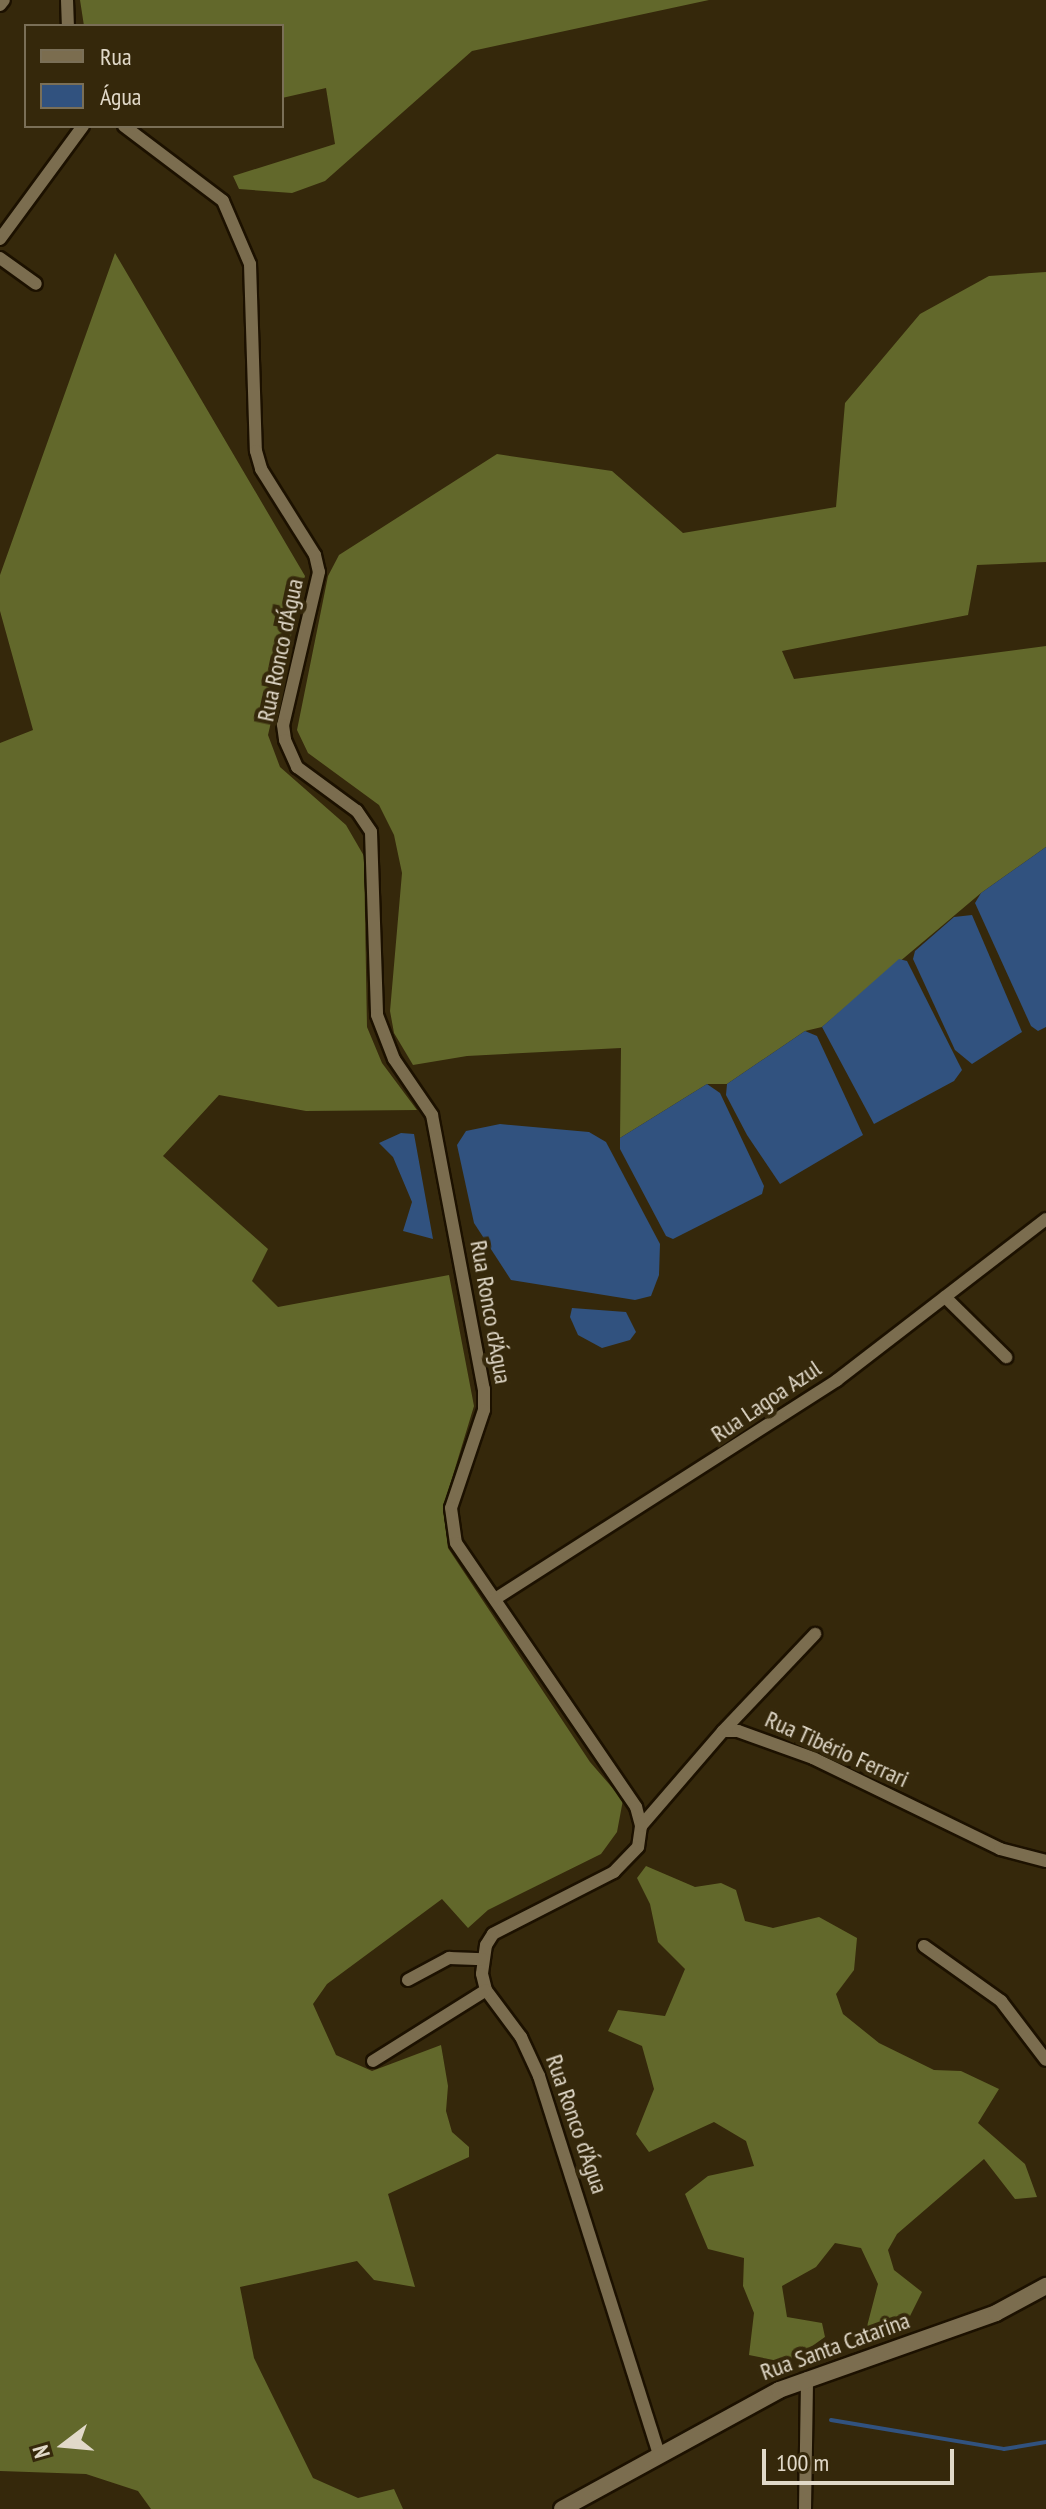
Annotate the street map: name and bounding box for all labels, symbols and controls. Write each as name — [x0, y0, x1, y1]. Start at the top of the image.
legend — [24, 24, 284, 128]
text: Rua — [100, 41, 132, 72]
text: Água — [100, 81, 141, 112]
street label: Rua Ronco d’Água — [251, 576, 309, 724]
street label: Rua Ronco d’Água — [464, 1238, 518, 1386]
street label: Rua Lagoa Azul — [705, 1354, 827, 1448]
street label: Rua Tibério Ferrari — [761, 1704, 913, 1794]
street label: Rua Ronco d’Água — [540, 2051, 614, 2197]
street label: Rua Santa Catarina — [756, 2306, 914, 2386]
north arrow — [24, 2405, 104, 2485]
scale bar — [766, 2433, 958, 2483]
text: N — [26, 2442, 56, 2461]
text: 100 m — [776, 2447, 829, 2478]

